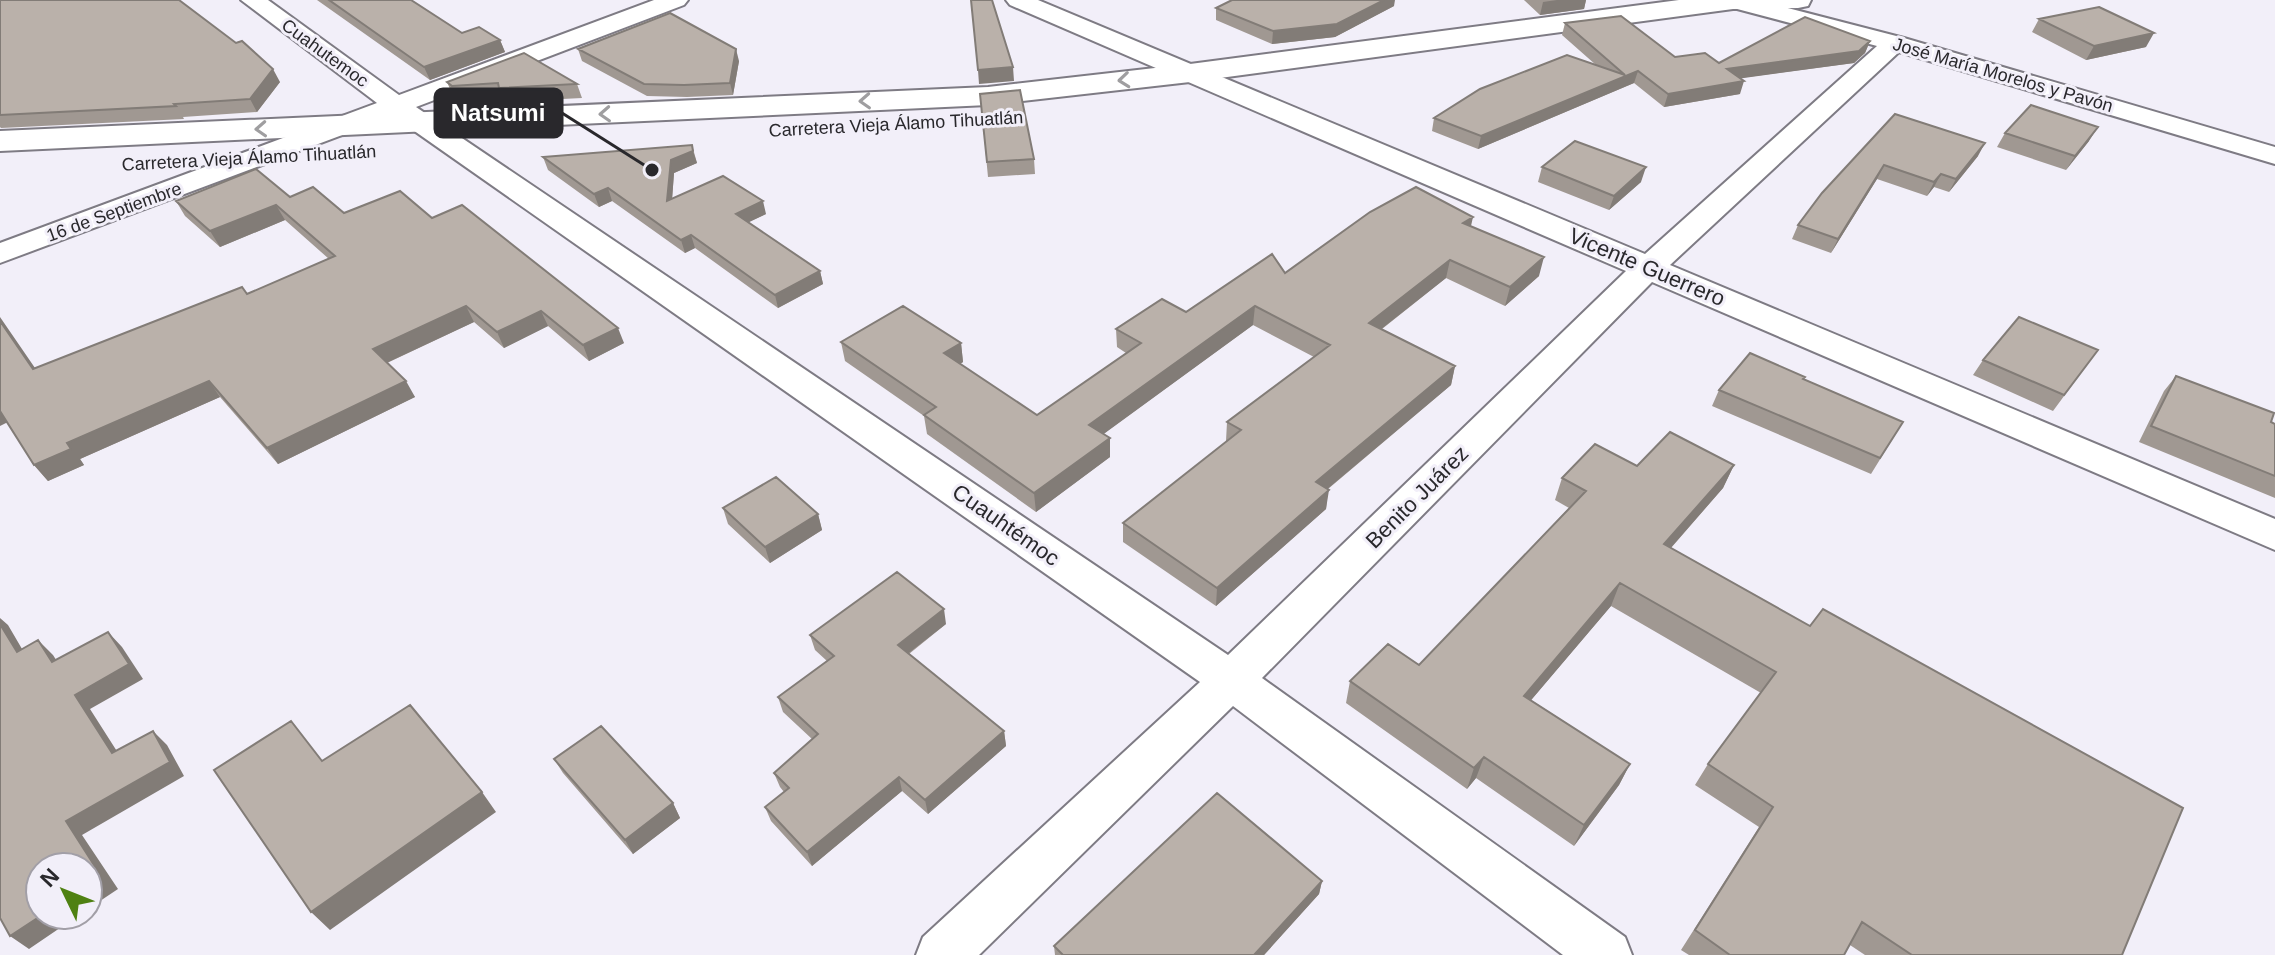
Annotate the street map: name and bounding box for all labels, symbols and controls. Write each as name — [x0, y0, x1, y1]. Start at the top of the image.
street label: Cuahutemoc — [278, 15, 372, 91]
street label: José María Morelos y Pavón — [1891, 34, 2115, 116]
one-way arrow — [1117, 72, 1130, 89]
callout: Natsumi — [435, 89, 562, 137]
one-way arrow — [858, 93, 871, 110]
text: Natsumi — [451, 99, 545, 126]
one-way arrow — [598, 105, 611, 122]
street label: Carretera Vieja Álamo Tihuatlán — [768, 107, 1024, 141]
one-way arrow — [254, 120, 267, 137]
street label: Carretera Vieja Álamo Tihuatlán — [121, 141, 377, 175]
street label: 16 de Septiembre — [44, 178, 184, 246]
street label: Vicente Guerrero — [1565, 223, 1729, 311]
street label: Benito Juárez — [1361, 441, 1473, 553]
street label: Cuauhtémoc — [948, 479, 1064, 571]
north arrow — [24, 851, 104, 931]
text: N — [35, 863, 64, 892]

